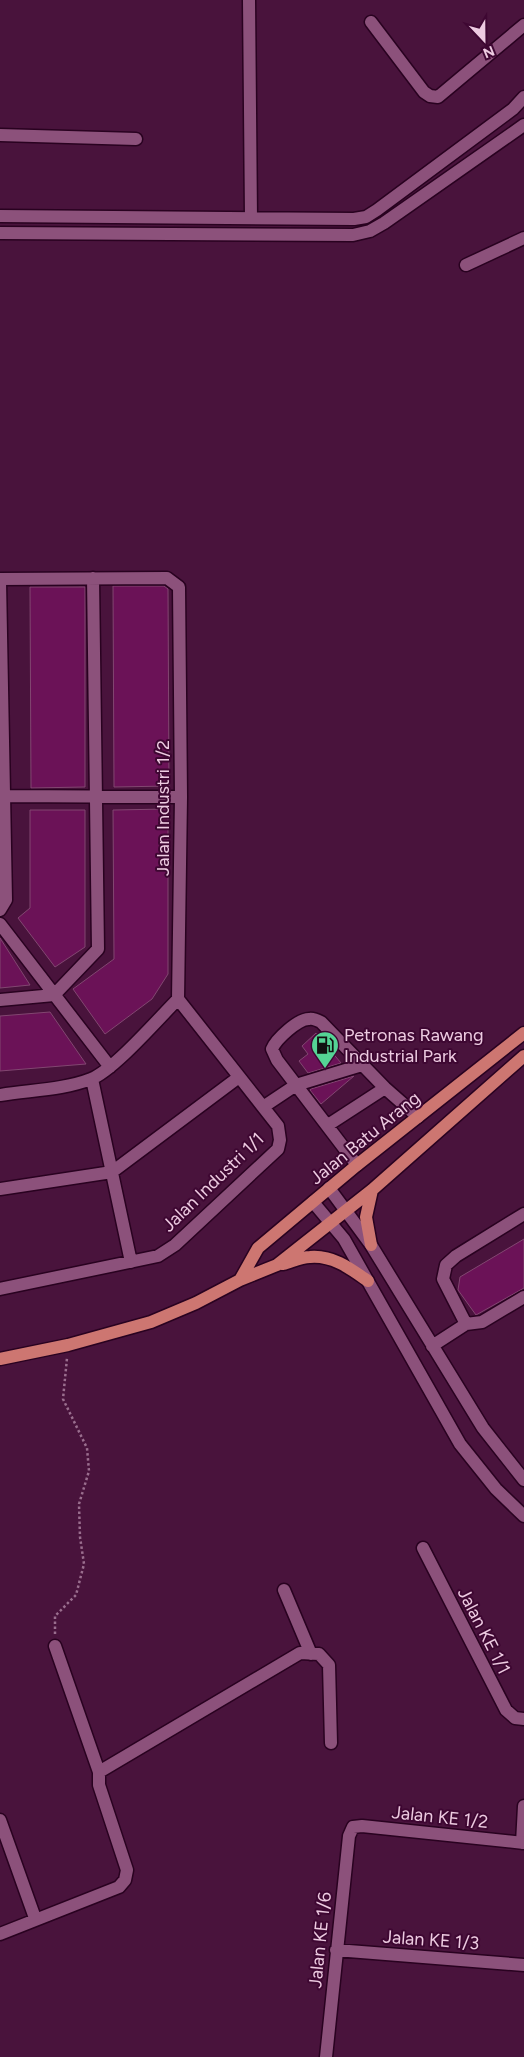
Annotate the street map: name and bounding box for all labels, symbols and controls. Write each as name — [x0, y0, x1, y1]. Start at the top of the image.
north arrow — [459, 15, 509, 65]
text: N — [480, 42, 497, 61]
street label: Jalan Industri 1/2 — [152, 740, 174, 876]
place label: Petronas Rawang Industrial Park — [344, 1024, 483, 1067]
fuel station icon: Petronas Rawang Industrial Park — [310, 1030, 340, 1069]
street label: Jalan Batu Arang — [305, 1087, 425, 1189]
street label: Jalan Industri 1/1 — [157, 1128, 269, 1236]
street label: Jalan KE 1/1 — [453, 1584, 515, 1678]
street label: Jalan KE 1/2 — [391, 1801, 489, 1833]
street label: Jalan KE 1/6 — [304, 1891, 336, 1989]
street label: Jalan KE 1/3 — [382, 1926, 480, 1954]

